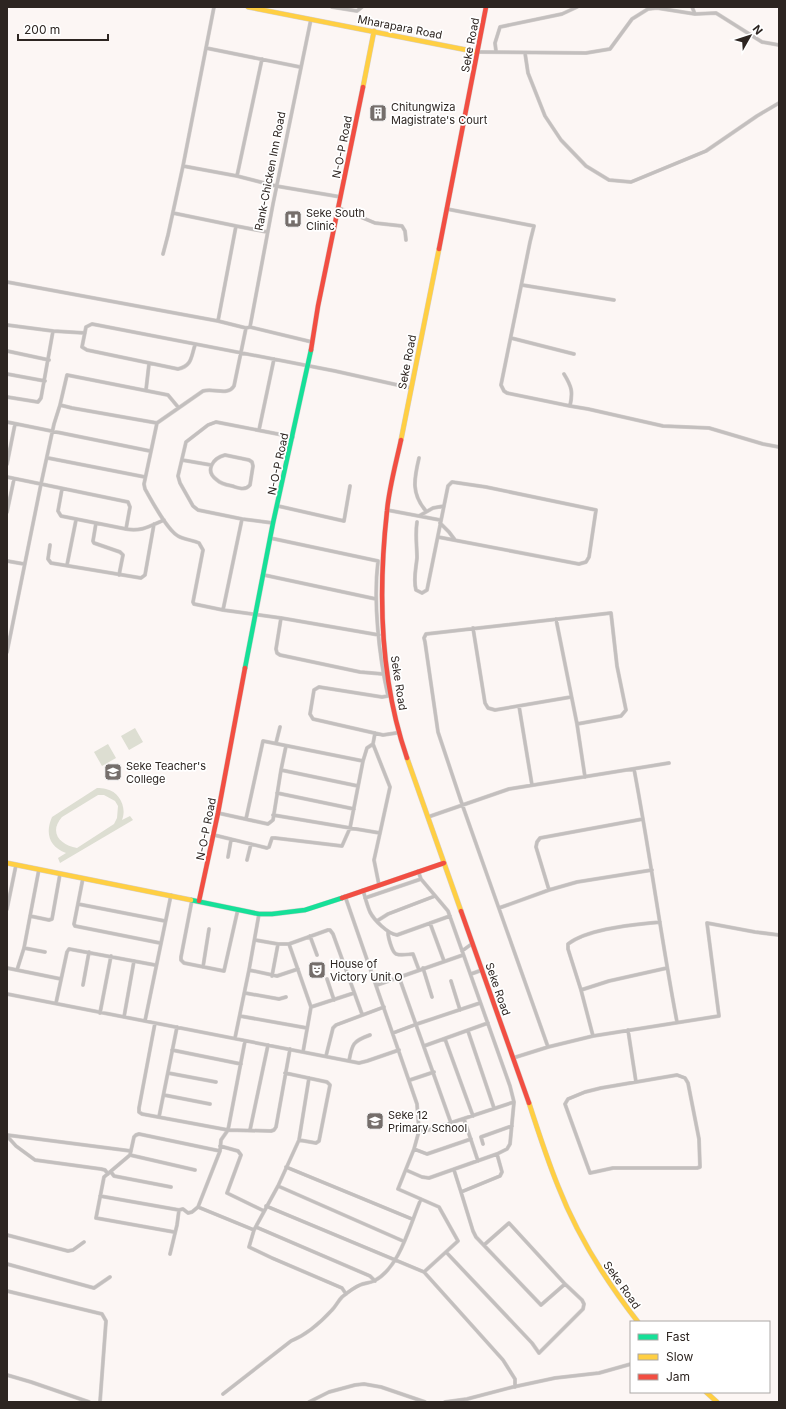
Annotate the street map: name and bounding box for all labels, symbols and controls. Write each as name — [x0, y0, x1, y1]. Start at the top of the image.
street label: Mharapara Road — [357, 12, 443, 42]
scale bar — [18, 16, 108, 42]
north arrow — [730, 16, 770, 56]
street label: Seke Road — [458, 17, 482, 73]
text: 200 m — [24, 22, 60, 37]
text: N — [750, 22, 766, 37]
place label: Chitungwiza Magistrate's Court — [391, 100, 488, 127]
building icon: Chitungwiza Magistrate's Court — [368, 103, 388, 123]
street label: Rank-Chicken Inn Road — [252, 110, 288, 232]
street label: N-O-P Road — [329, 115, 355, 179]
place label: Seke South Clinic — [306, 206, 365, 233]
hospital icon: Seke South Clinic — [283, 209, 303, 229]
street label: Seke Road — [395, 334, 419, 390]
street label: N-O-P Road — [265, 431, 291, 497]
street label: Seke Road — [388, 655, 410, 711]
place label: Seke Teacher's College — [126, 759, 206, 786]
school or university icon: Seke Teacher's College — [103, 762, 123, 782]
street label: N-O-P Road — [193, 797, 219, 861]
place label: House of Victory Unit O — [330, 957, 403, 984]
theatre icon: House of Victory Unit O — [307, 960, 327, 980]
street label: Seke Road — [482, 961, 514, 1017]
place label: Seke 12 Primary School — [388, 1108, 467, 1135]
school or university icon: Seke 12 Primary School — [365, 1111, 385, 1131]
street label: Seke Road — [600, 1258, 644, 1312]
legend — [630, 1321, 770, 1393]
text: Fast — [666, 1329, 690, 1344]
text: Slow — [666, 1349, 694, 1364]
text: Jam — [666, 1369, 690, 1384]

